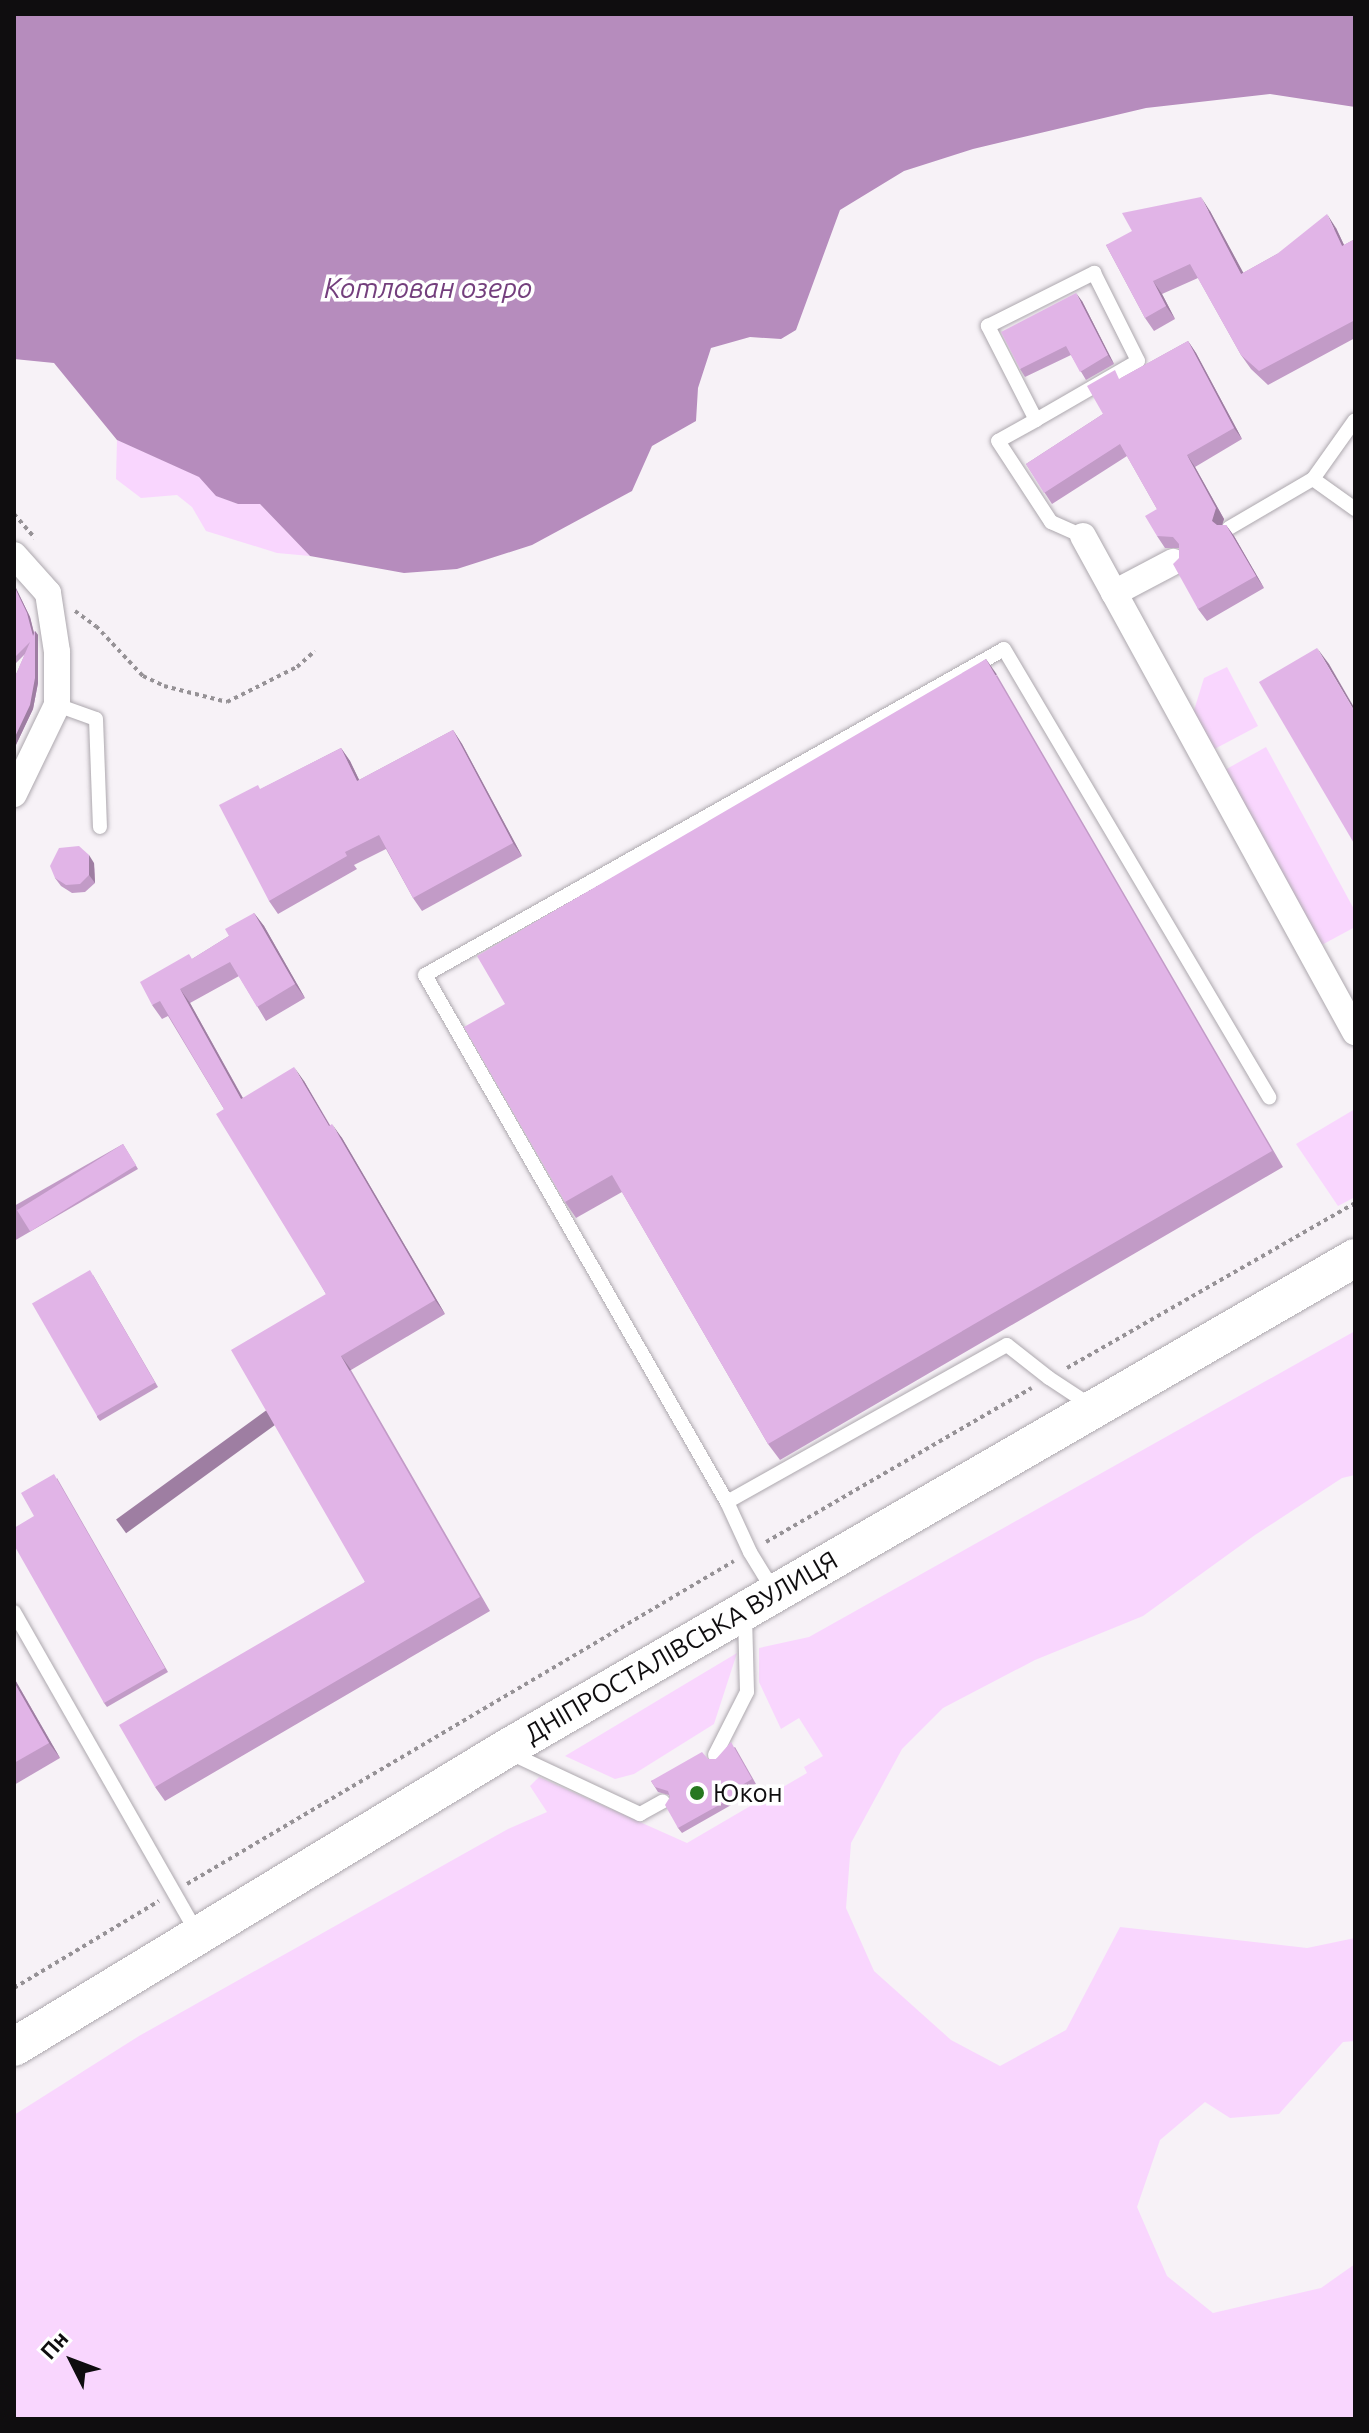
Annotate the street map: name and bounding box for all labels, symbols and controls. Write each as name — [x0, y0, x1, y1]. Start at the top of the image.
water label: Котлован озеро — [324, 271, 532, 305]
street label: ДНІПРОСТАЛІВСЬКА ВУЛИЦЯ — [519, 1544, 843, 1750]
place label: Юкон — [713, 1777, 783, 1809]
marker: Юкон — [688, 1784, 706, 1802]
north arrow — [32, 2321, 112, 2401]
text: Пн — [35, 2326, 73, 2364]

